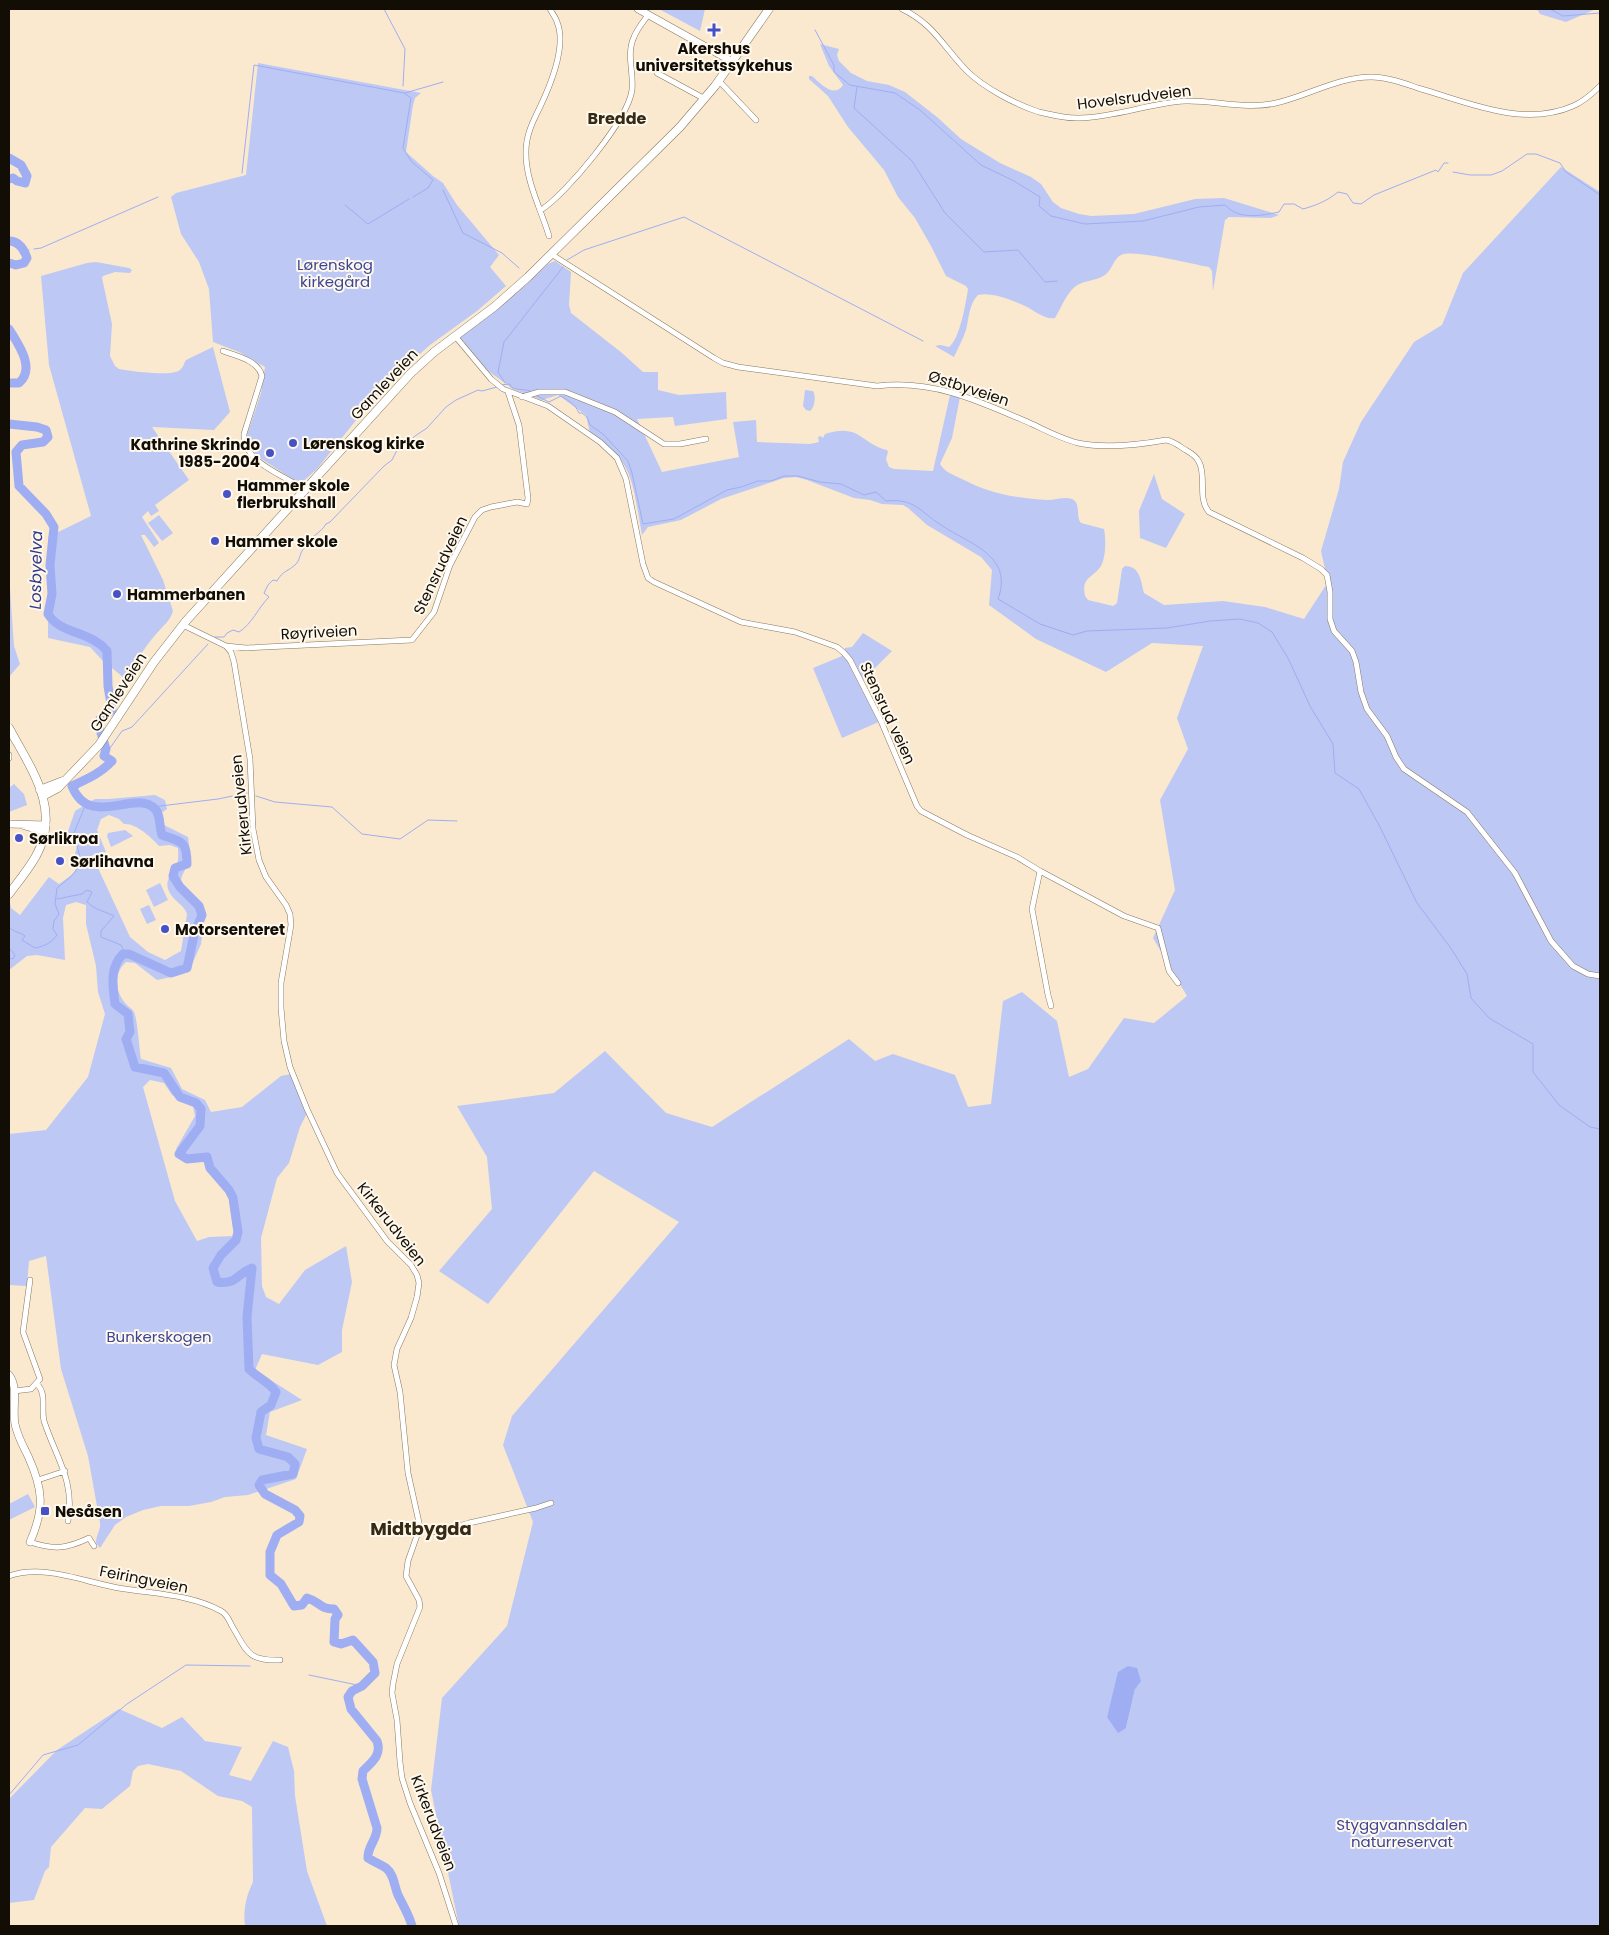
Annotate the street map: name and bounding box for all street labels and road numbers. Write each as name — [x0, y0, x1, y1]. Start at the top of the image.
street label: Hovelsrudveien — [1076, 80, 1192, 114]
street label: Gamleveien — [345, 344, 423, 424]
street label: Østbyveien — [926, 365, 1012, 411]
street label: Stensrudveien — [408, 512, 472, 618]
street label: Røyriveien — [280, 620, 358, 644]
street label: Gamleveien — [85, 648, 151, 736]
street label: Stensrud veien — [855, 658, 921, 768]
street label: Kirkerudveien — [225, 754, 257, 856]
street label: Kirkerudveien — [353, 1178, 431, 1270]
street label: Feiringveien — [98, 1560, 190, 1598]
street label: Kirkerudveien — [406, 1772, 462, 1874]

